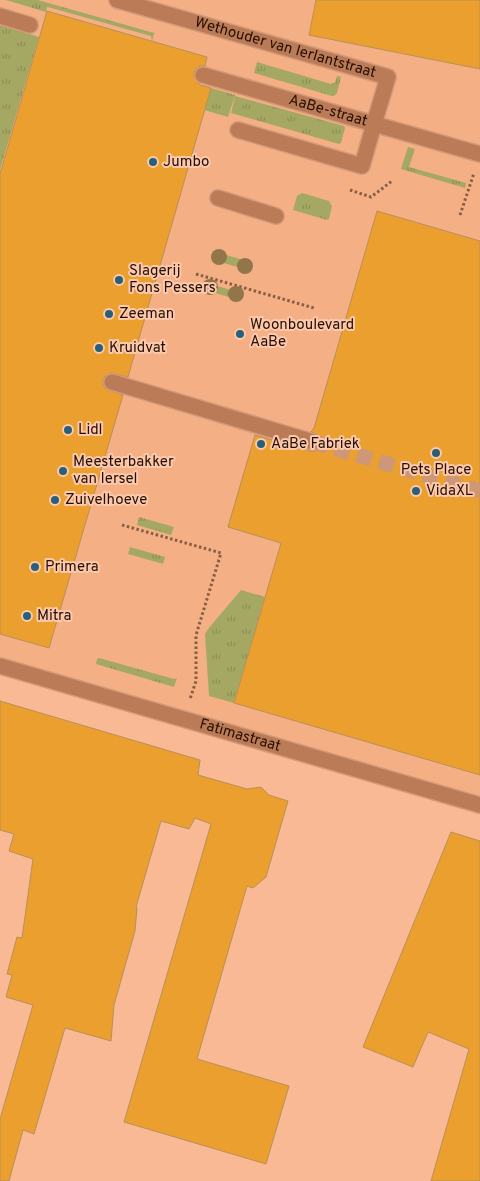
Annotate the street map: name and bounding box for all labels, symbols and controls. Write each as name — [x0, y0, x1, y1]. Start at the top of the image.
street label: Wethouder van Ierlantstraat — [193, 13, 378, 83]
street label: AaBe-straat — [286, 91, 370, 131]
place label: Jumbo — [163, 153, 210, 172]
marker: Jumbo — [147, 156, 159, 168]
place label: Slagerij Fons Pessers — [129, 262, 216, 298]
marker: Slagerij Fons Pessers — [113, 274, 125, 286]
place label: Zeeman — [119, 305, 174, 324]
marker: Zeeman — [103, 308, 115, 320]
place label: Woonboulevard AaBe — [250, 316, 354, 352]
marker: Woonboulevard AaBe — [234, 328, 246, 340]
place label: Kruidvat — [109, 339, 166, 358]
marker: Kruidvat — [93, 342, 105, 354]
place label: Lidl — [78, 421, 103, 440]
marker: Lidl — [62, 424, 74, 436]
place label: AaBe Fabriek — [271, 435, 360, 454]
marker: AaBe Fabriek — [255, 438, 267, 450]
marker: Pets Place — [430, 447, 442, 459]
place label: Meesterbakker van Iersel — [73, 453, 174, 489]
place label: Pets Place — [401, 461, 471, 480]
marker: Meesterbakker van Iersel — [57, 465, 69, 477]
place label: VidaXL — [426, 482, 473, 501]
marker: VidaXL — [410, 485, 422, 497]
place label: Zuivelhoeve — [65, 491, 147, 510]
marker: Zuivelhoeve — [49, 494, 61, 506]
place label: Primera — [45, 558, 99, 577]
marker: Primera — [29, 561, 41, 573]
place label: Mitra — [37, 607, 71, 626]
marker: Mitra — [21, 610, 33, 622]
street label: Fatimastraat — [197, 715, 283, 756]

